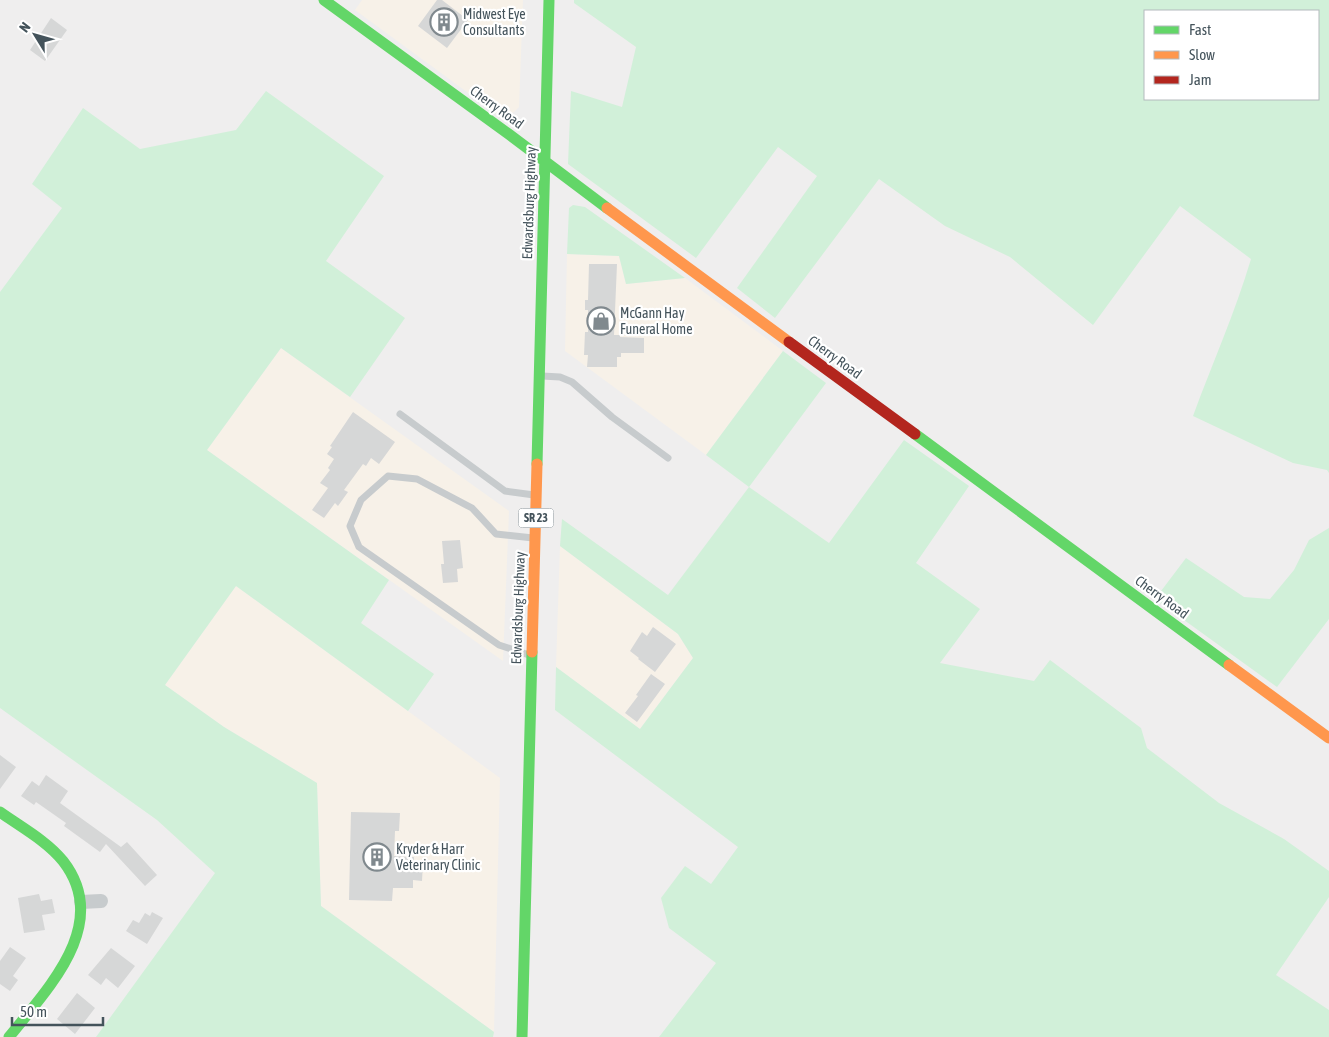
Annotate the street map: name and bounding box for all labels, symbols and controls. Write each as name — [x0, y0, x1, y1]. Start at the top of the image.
place label: Midwest Eye Consultants — [463, 6, 526, 38]
building icon: Midwest Eye Consultants — [429, 7, 459, 37]
north arrow — [10, 10, 60, 60]
legend — [1144, 10, 1319, 100]
text: N — [16, 19, 33, 35]
text: Fast — [1189, 21, 1211, 38]
text: Slow — [1189, 46, 1215, 63]
text: Jam — [1189, 71, 1212, 88]
street label: Cherry Road — [467, 82, 527, 132]
street label: Edwardsburg Highway — [519, 146, 539, 260]
place label: McGann Hay Funeral Home — [620, 305, 693, 337]
shop icon: McGann Hay Funeral Home — [586, 306, 616, 336]
street label: Cherry Road — [805, 332, 865, 382]
road number: SR 23 — [518, 508, 554, 528]
street label: Edwardsburg Highway — [508, 551, 528, 665]
street label: Cherry Road — [1132, 572, 1192, 622]
place label: Kryder & Harr Veterinary Clinic — [396, 841, 481, 873]
building icon: Kryder & Harr Veterinary Clinic — [362, 842, 392, 872]
scale bar — [12, 994, 104, 1026]
text: 50 m — [20, 1003, 47, 1020]

